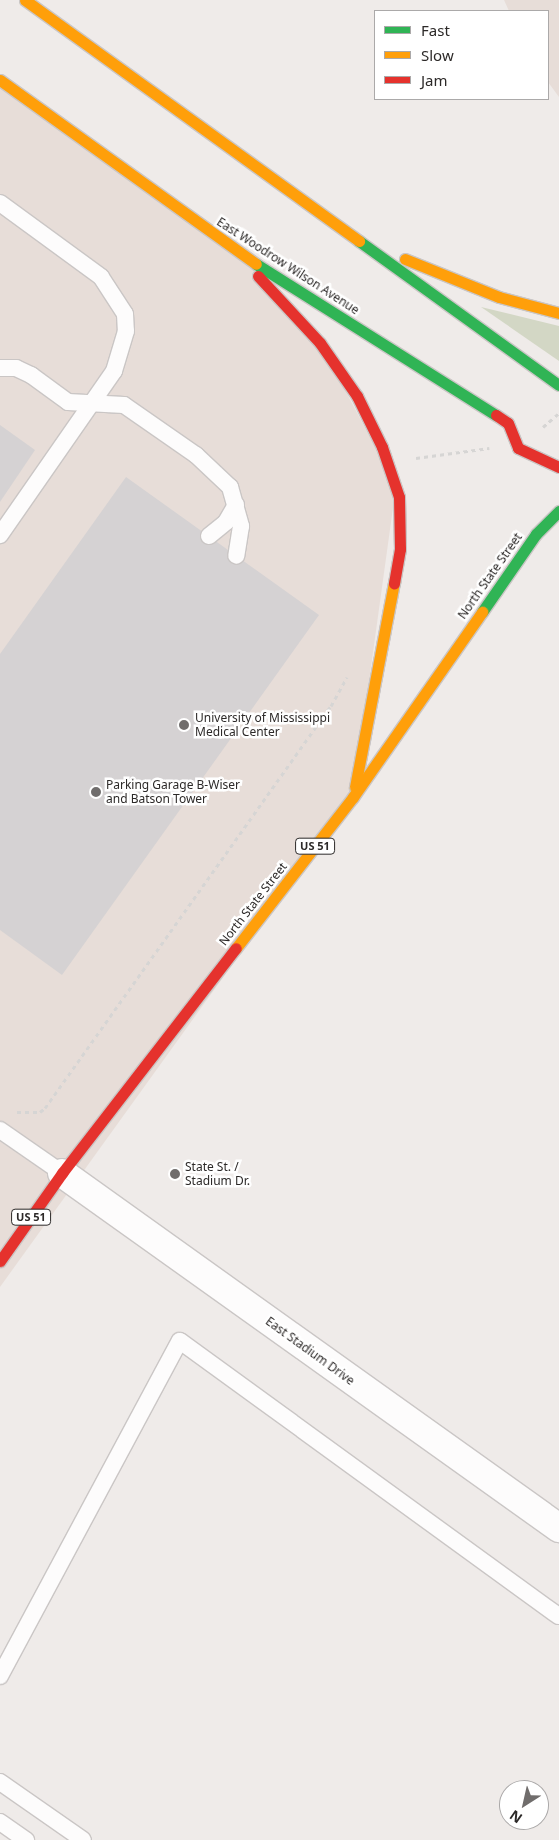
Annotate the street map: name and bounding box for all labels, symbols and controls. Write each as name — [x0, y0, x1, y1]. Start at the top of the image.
legend — [374, 10, 549, 100]
text: Fast — [421, 20, 450, 40]
text: Slow — [421, 45, 454, 65]
text: Jam — [421, 70, 448, 90]
street label: East Woodrow Wilson Avenue — [214, 215, 362, 317]
street label: North State Street — [455, 530, 525, 622]
place label: University of Mississippi Medical Center — [195, 711, 330, 739]
marker: University of Mississippi Medical Center — [177, 718, 191, 732]
place label: Parking Garage B-Wiser and Batson Tower — [106, 778, 240, 806]
marker: Parking Garage B-Wiser and Batson Tower — [90, 786, 102, 798]
road number: US 51 — [295, 838, 335, 854]
street label: North State Street — [216, 860, 290, 948]
place label: State St. / Stadium Dr. — [185, 1160, 250, 1188]
marker: State St. / Stadium Dr. — [169, 1168, 181, 1180]
road number: US 51 — [11, 1208, 51, 1226]
street label: East Stadium Drive — [263, 1314, 357, 1388]
north arrow — [499, 1780, 549, 1830]
text: N — [506, 1806, 526, 1828]

